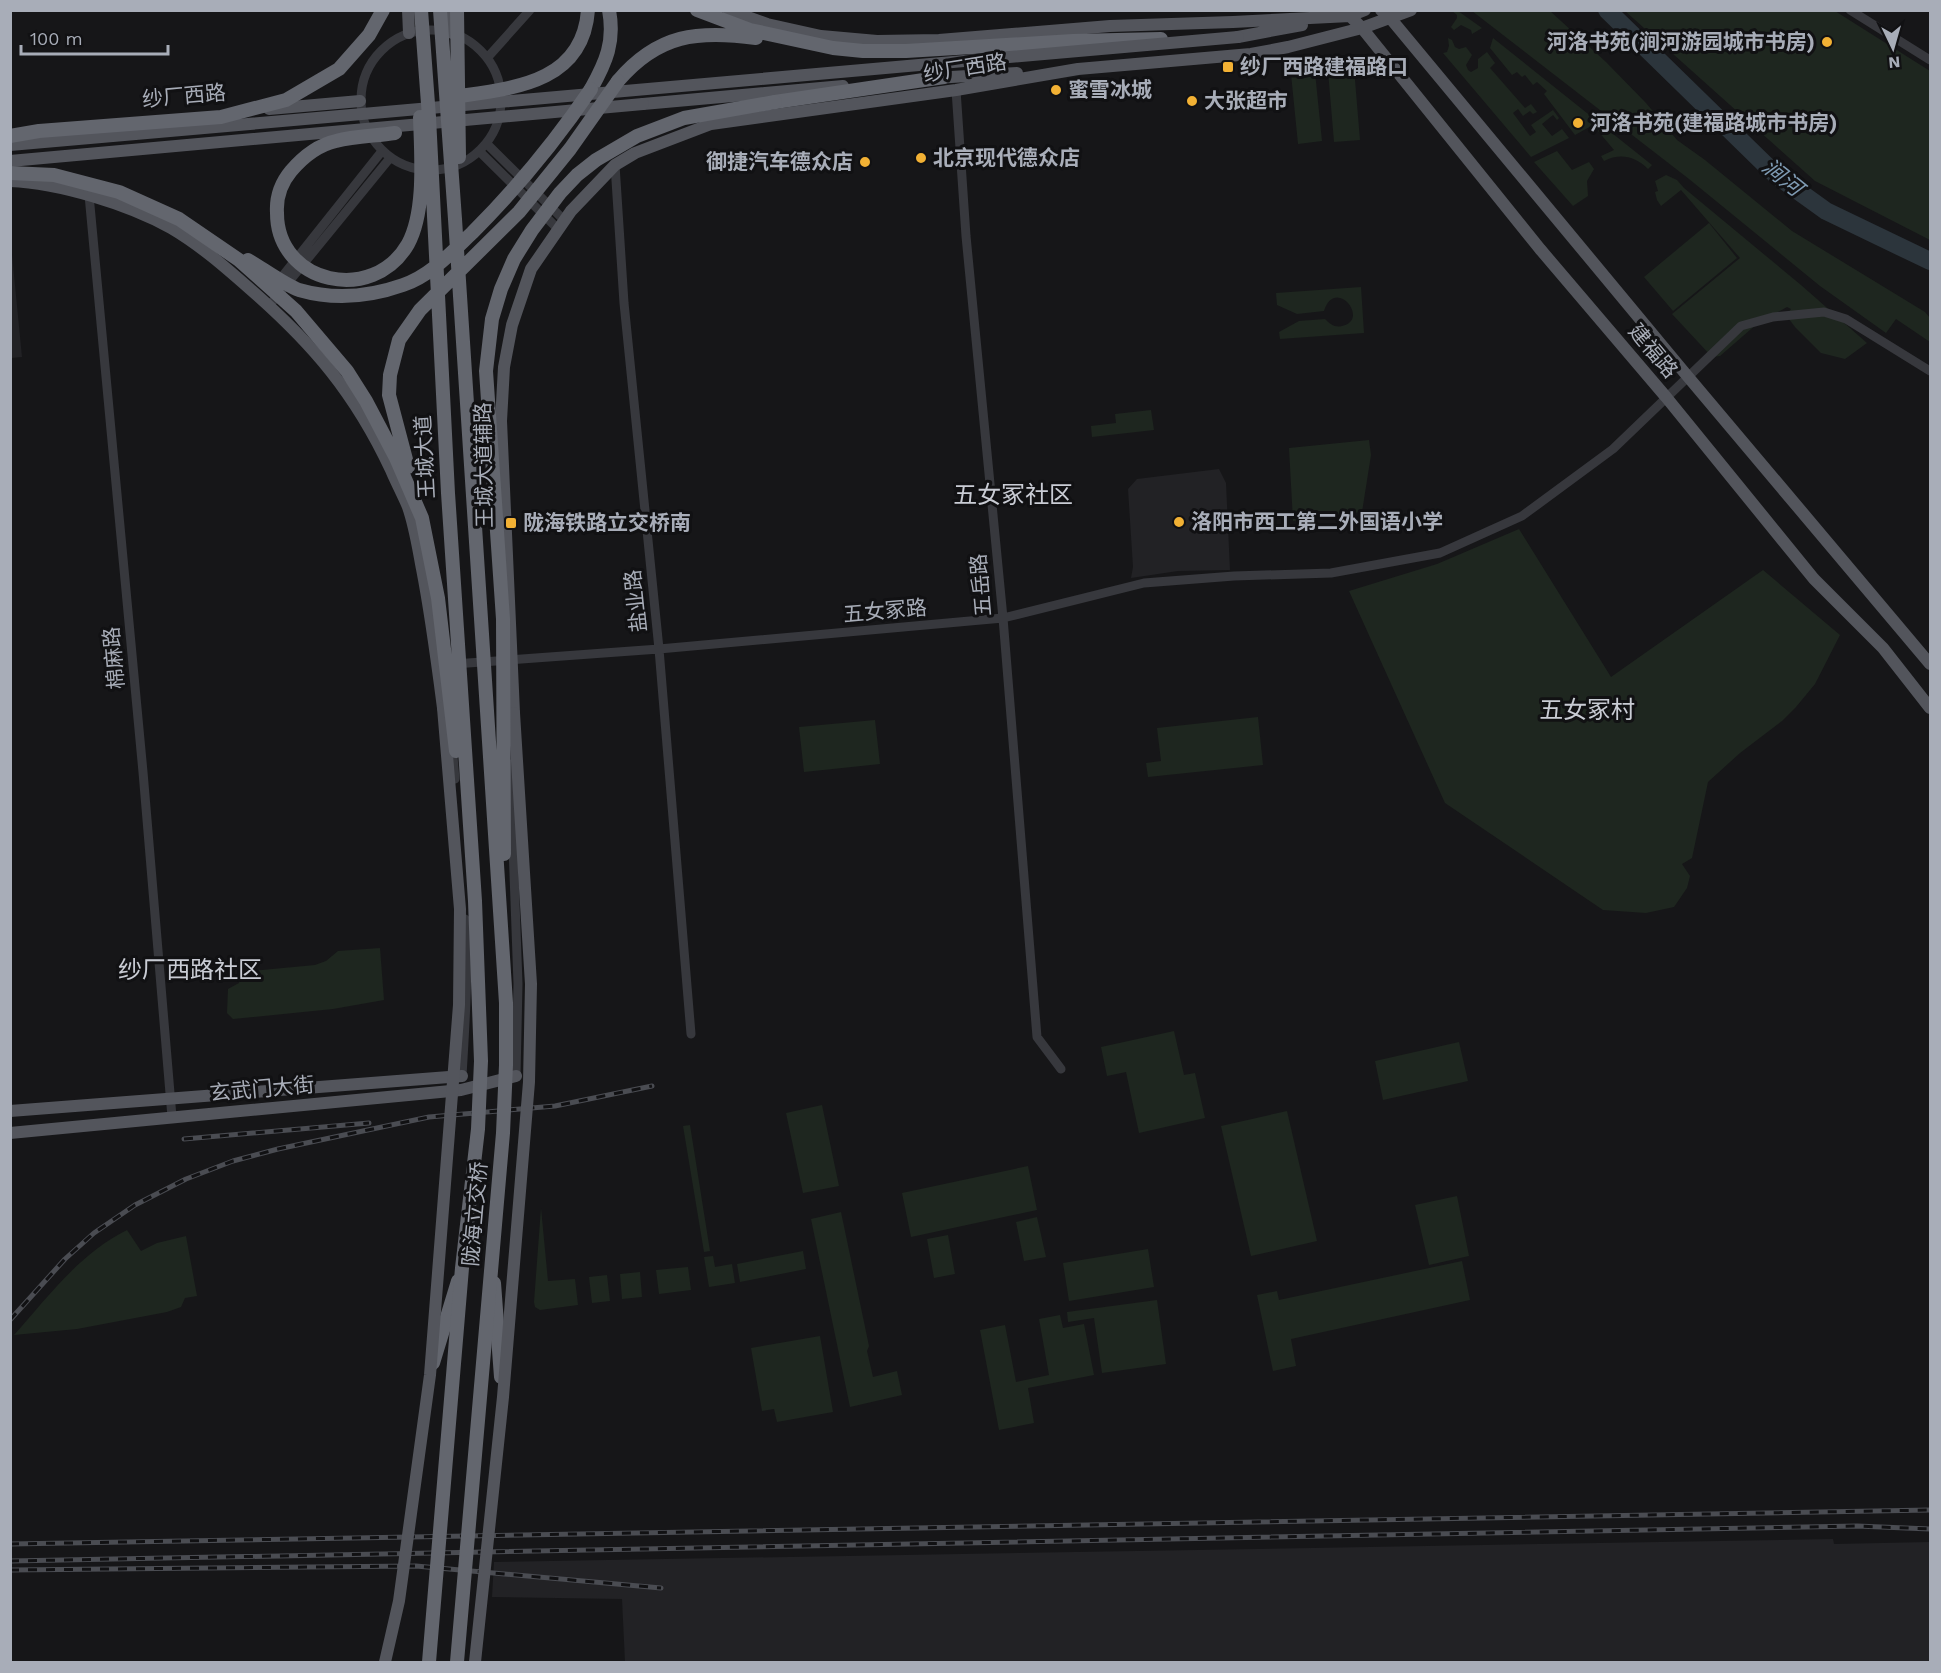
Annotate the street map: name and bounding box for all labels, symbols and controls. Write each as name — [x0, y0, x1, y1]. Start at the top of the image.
scale bar — [21, 18, 168, 56]
north arrow — [1863, 18, 1923, 78]
text: 100 m — [30, 28, 83, 49]
place label: 河洛书苑(涧河游园城市书房) — [1547, 29, 1815, 54]
marker: 河洛书苑(涧河游园城市书房) — [1820, 35, 1834, 49]
street label: 纱厂西路 — [921, 49, 1008, 86]
text: N — [1888, 52, 1901, 72]
place label: 纱厂西路建福路口 — [1240, 54, 1408, 79]
marker: 纱厂西路建福路口 — [1221, 60, 1235, 74]
place label: 蜜雪冰城 — [1068, 77, 1152, 102]
street label: 纱厂西路 — [141, 79, 227, 112]
marker: 蜜雪冰城 — [1049, 83, 1063, 97]
place label: 大张超市 — [1204, 88, 1288, 113]
marker: 大张超市 — [1185, 94, 1199, 108]
place label: 河洛书苑(建福路城市书房) — [1590, 110, 1837, 135]
marker: 河洛书苑(建福路城市书房) — [1571, 116, 1585, 130]
place label: 北京现代德众店 — [933, 145, 1080, 170]
place label: 御捷汽车德众店 — [706, 149, 853, 174]
marker: 北京现代德众店 — [914, 151, 928, 165]
water label: 涧河 — [1758, 154, 1811, 203]
marker: 御捷汽车德众店 — [858, 155, 872, 169]
street label: 建福路 — [1624, 319, 1683, 383]
street label: 王城大道辅路 — [470, 402, 497, 528]
street label: 王城大道 — [410, 414, 439, 500]
district label: 五女冢社区 — [953, 481, 1073, 509]
place label: 洛阳市西工第二外国语小学 — [1191, 509, 1443, 534]
place label: 陇海铁路立交桥南 — [523, 510, 691, 535]
marker: 洛阳市西工第二外国语小学 — [1172, 515, 1186, 529]
marker: 陇海铁路立交桥南 — [504, 516, 518, 530]
street label: 五岳路 — [965, 553, 996, 618]
street label: 盐业路 — [620, 568, 651, 634]
street label: 五女冢路 — [842, 594, 928, 627]
street label: 棉麻路 — [98, 626, 129, 691]
district label: 五女冢村 — [1539, 696, 1635, 724]
district label: 纱厂西路社区 — [118, 956, 262, 984]
street label: 玄武门大街 — [209, 1071, 315, 1106]
street label: 陇海立交桥 — [457, 1161, 492, 1267]

